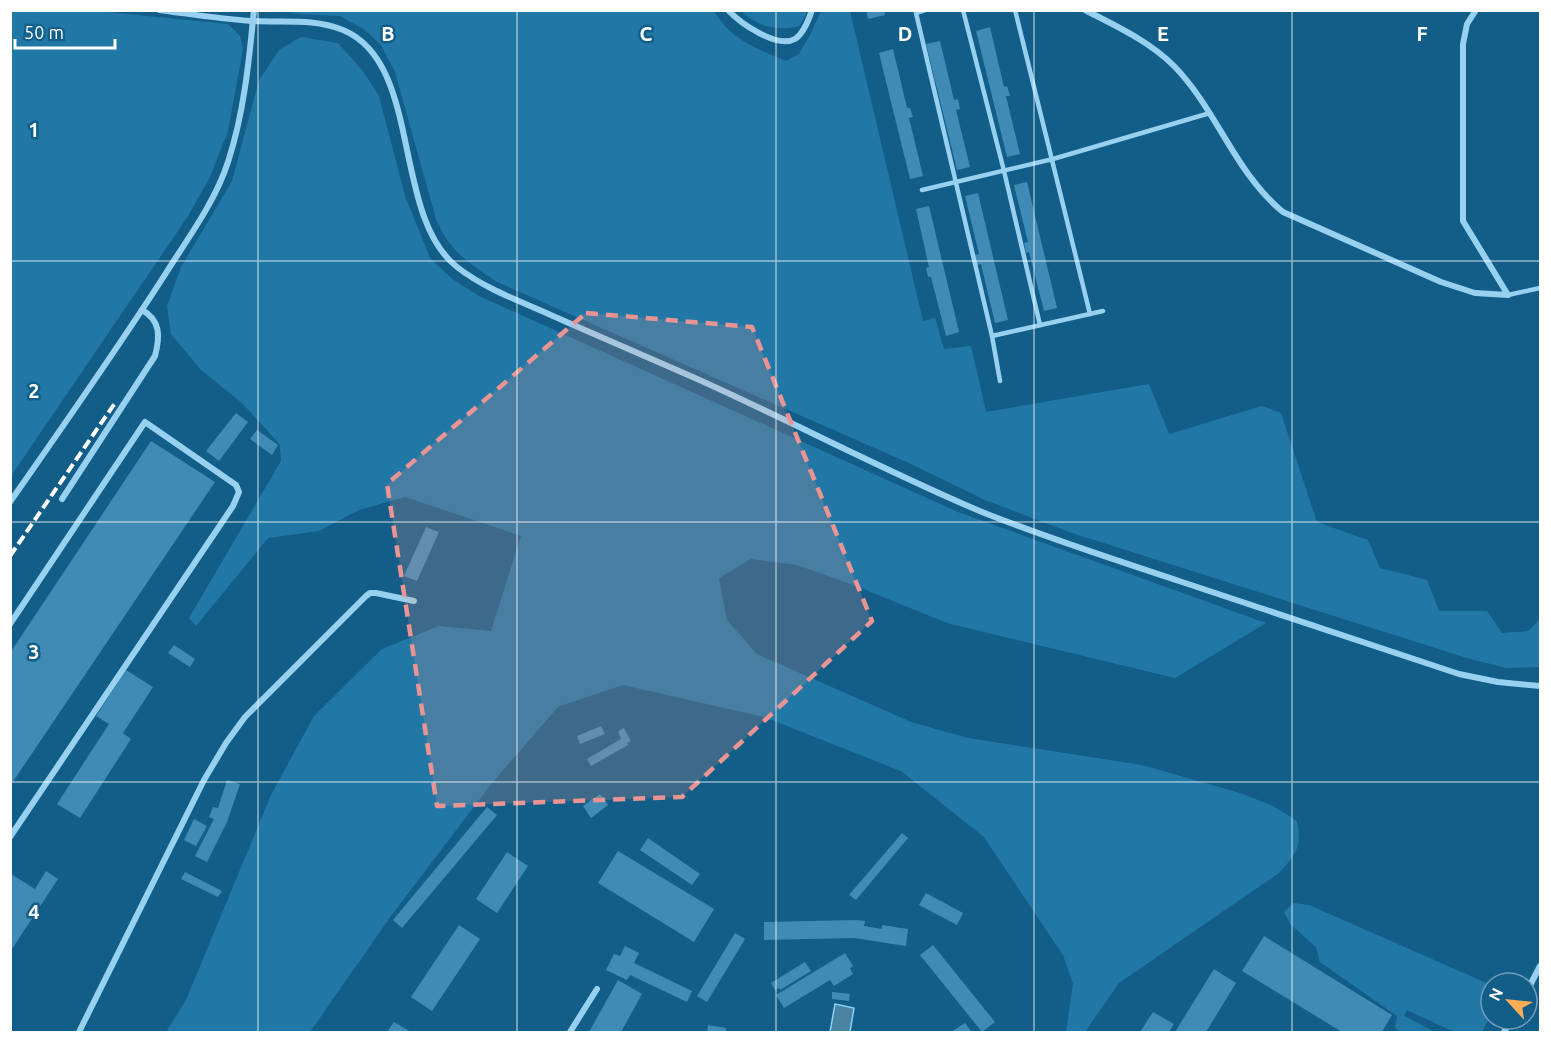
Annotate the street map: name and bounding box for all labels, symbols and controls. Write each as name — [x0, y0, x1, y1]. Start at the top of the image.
scale bar — [15, 12, 116, 50]
text: 50 m — [24, 22, 64, 42]
text: B — [381, 22, 395, 45]
text: C — [640, 22, 653, 45]
text: D — [898, 22, 912, 45]
text: E — [1157, 22, 1169, 45]
text: F — [1416, 22, 1428, 45]
text: 1 — [28, 118, 40, 141]
text: 2 — [28, 379, 40, 402]
text: 3 — [28, 640, 40, 663]
text: 4 — [28, 900, 40, 923]
north arrow — [1479, 971, 1539, 1031]
text: N — [1485, 985, 1506, 1004]

